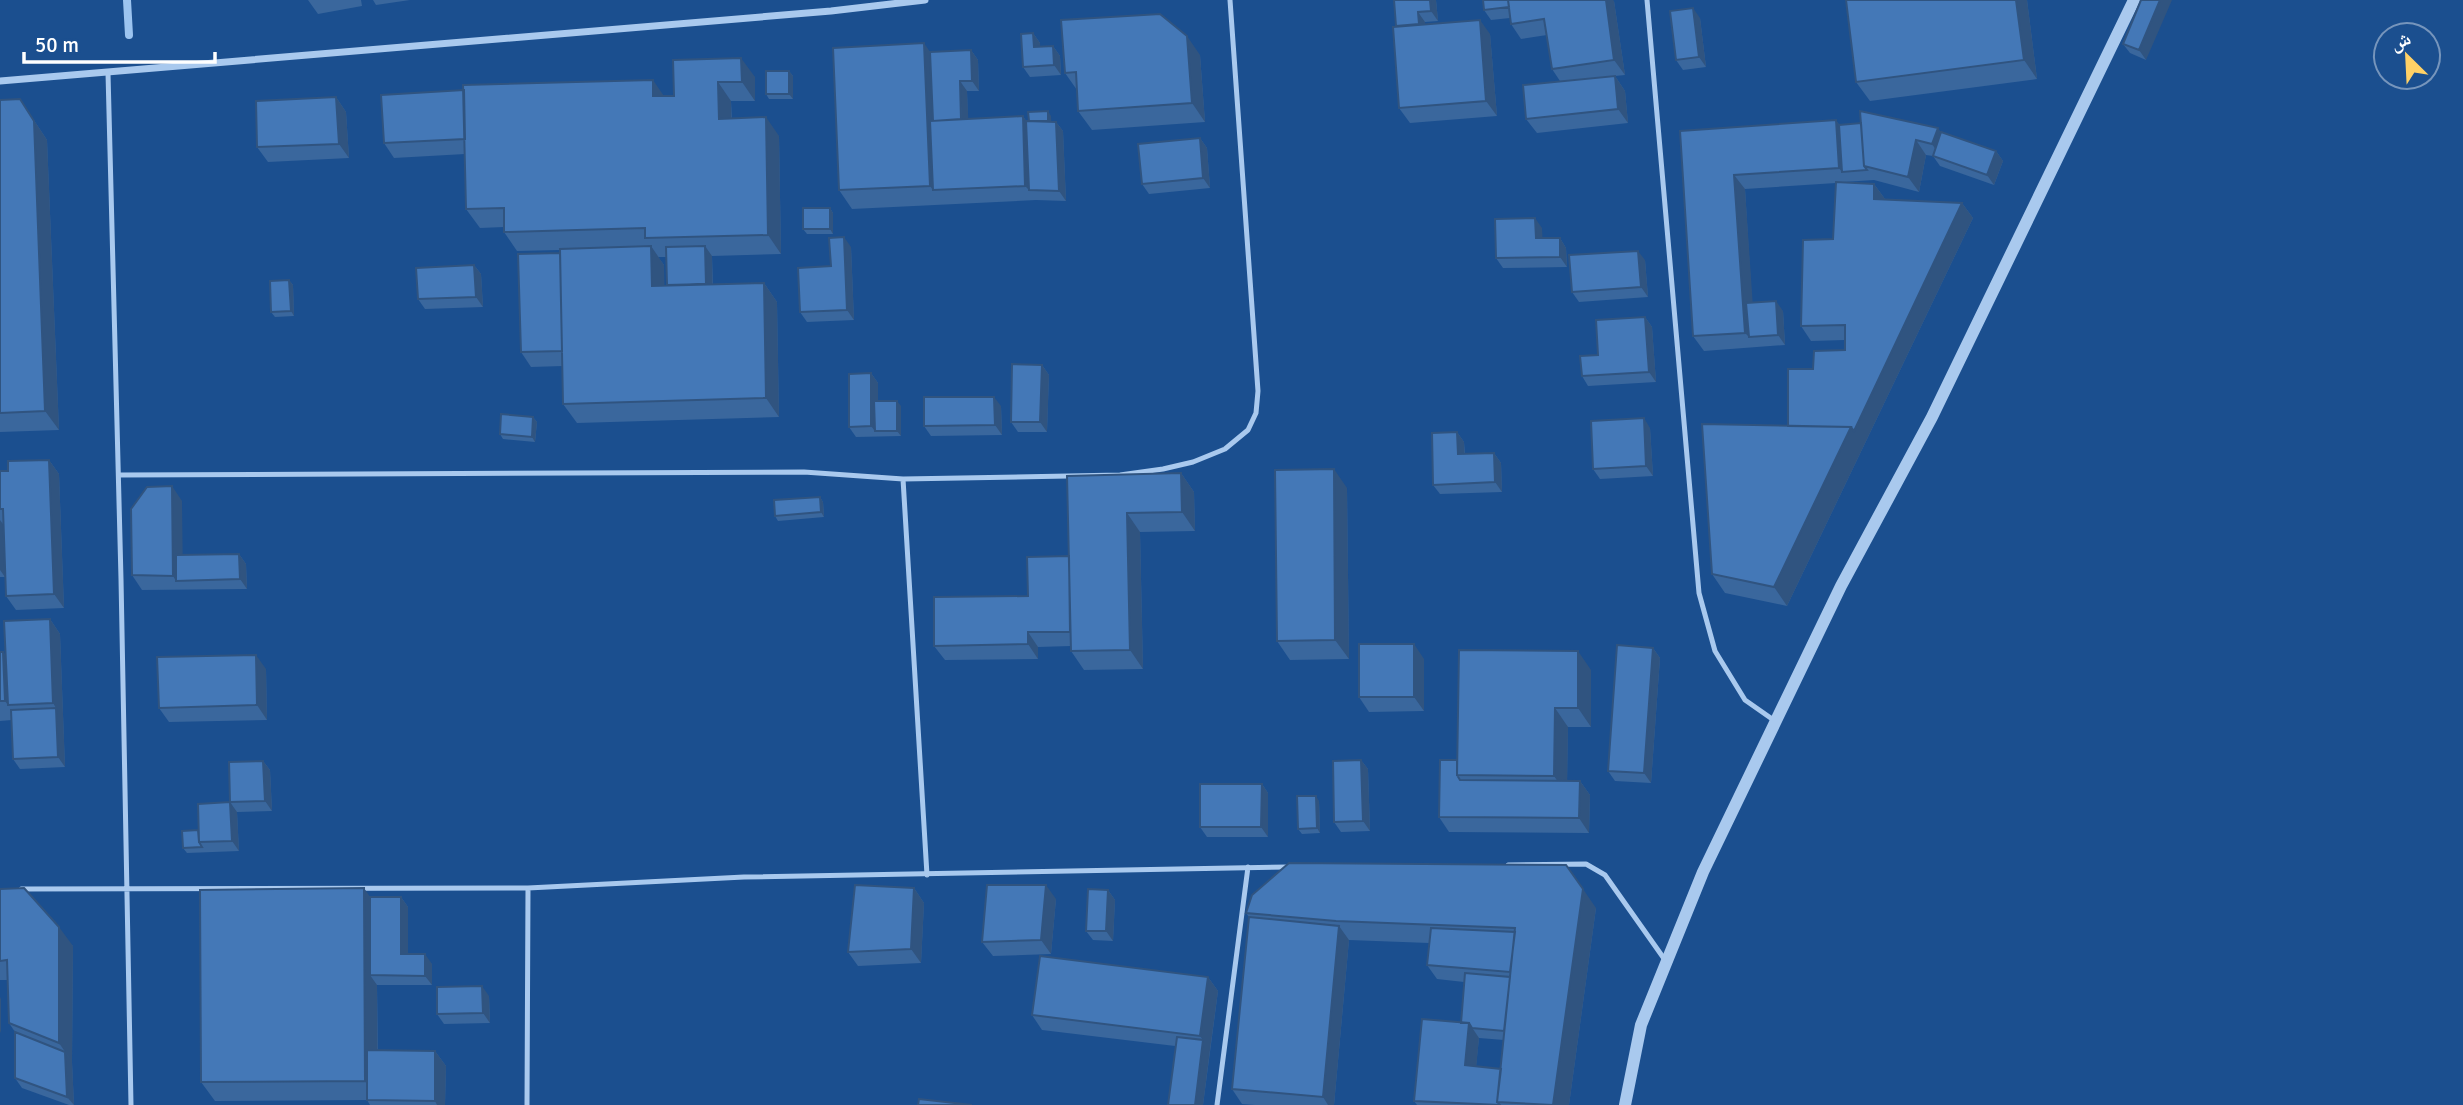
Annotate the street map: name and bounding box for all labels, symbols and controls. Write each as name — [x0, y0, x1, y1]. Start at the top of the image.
scale bar — [24, 21, 215, 65]
north arrow — [2372, 21, 2442, 91]
text: ش — [2386, 26, 2415, 56]
text: 50 m — [35, 32, 79, 58]

